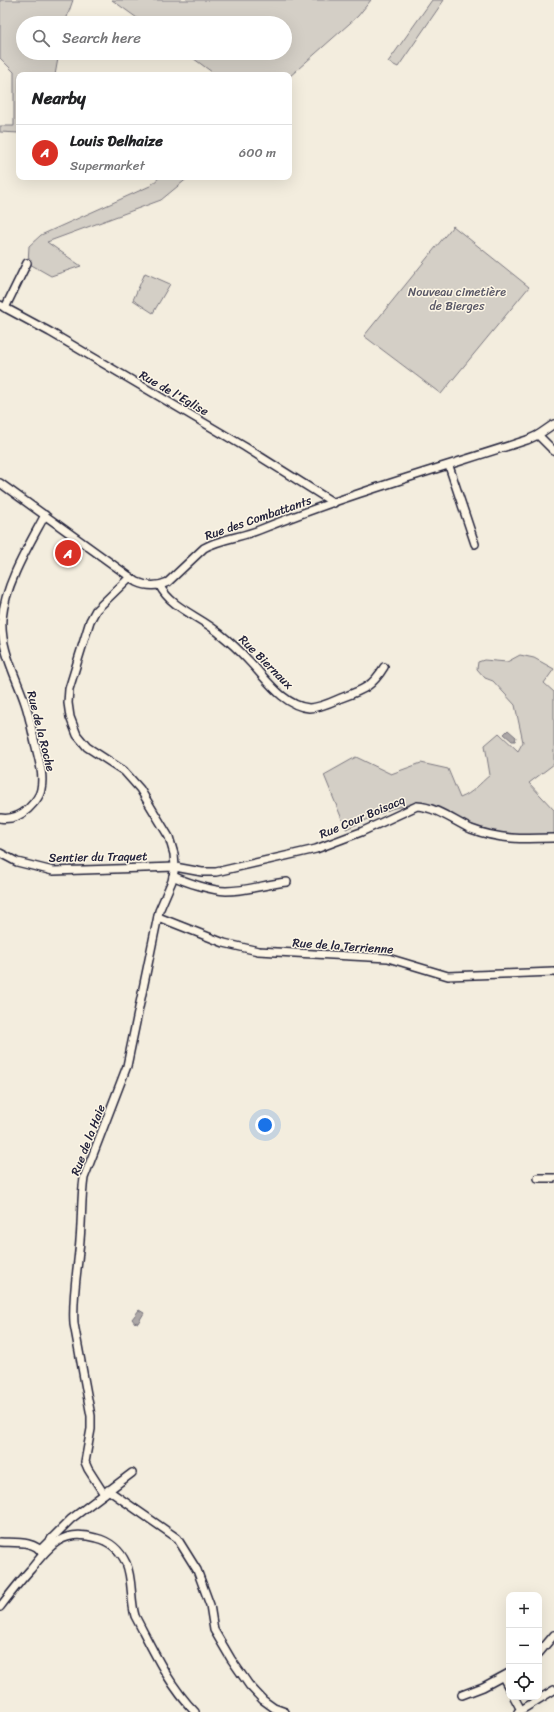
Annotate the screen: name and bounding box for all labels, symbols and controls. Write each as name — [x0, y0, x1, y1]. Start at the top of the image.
search box — [16, 16, 292, 60]
text: Search here — [62, 25, 141, 51]
icon: search — [30, 27, 52, 49]
text: Nearby — [32, 83, 86, 113]
text: Louis Delhaize — [70, 128, 163, 154]
text: A — [41, 141, 49, 164]
text: 600 m — [239, 141, 276, 164]
text: Supermarket — [70, 154, 145, 177]
park label: Nouveau cimetière de Bierges — [408, 281, 506, 317]
street label: Rue de l'Eglise — [135, 364, 213, 422]
street label: Rue des Combattants — [201, 489, 315, 547]
pin: A — [55, 538, 81, 568]
street label: Rue Biernaux — [233, 629, 299, 695]
street label: Rue de la Roche — [20, 688, 62, 774]
street label: Rue Cour Boisacq — [316, 789, 408, 845]
street label: Sentier du Traquet — [48, 845, 148, 869]
street label: Rue de la Terrienne — [292, 932, 394, 960]
street label: Rue de la Haie — [64, 1101, 112, 1179]
your location — [255, 1115, 275, 1135]
map controls — [506, 1592, 542, 1700]
button: + — [506, 1592, 542, 1628]
button: − — [506, 1628, 542, 1664]
button: locate — [506, 1664, 542, 1700]

